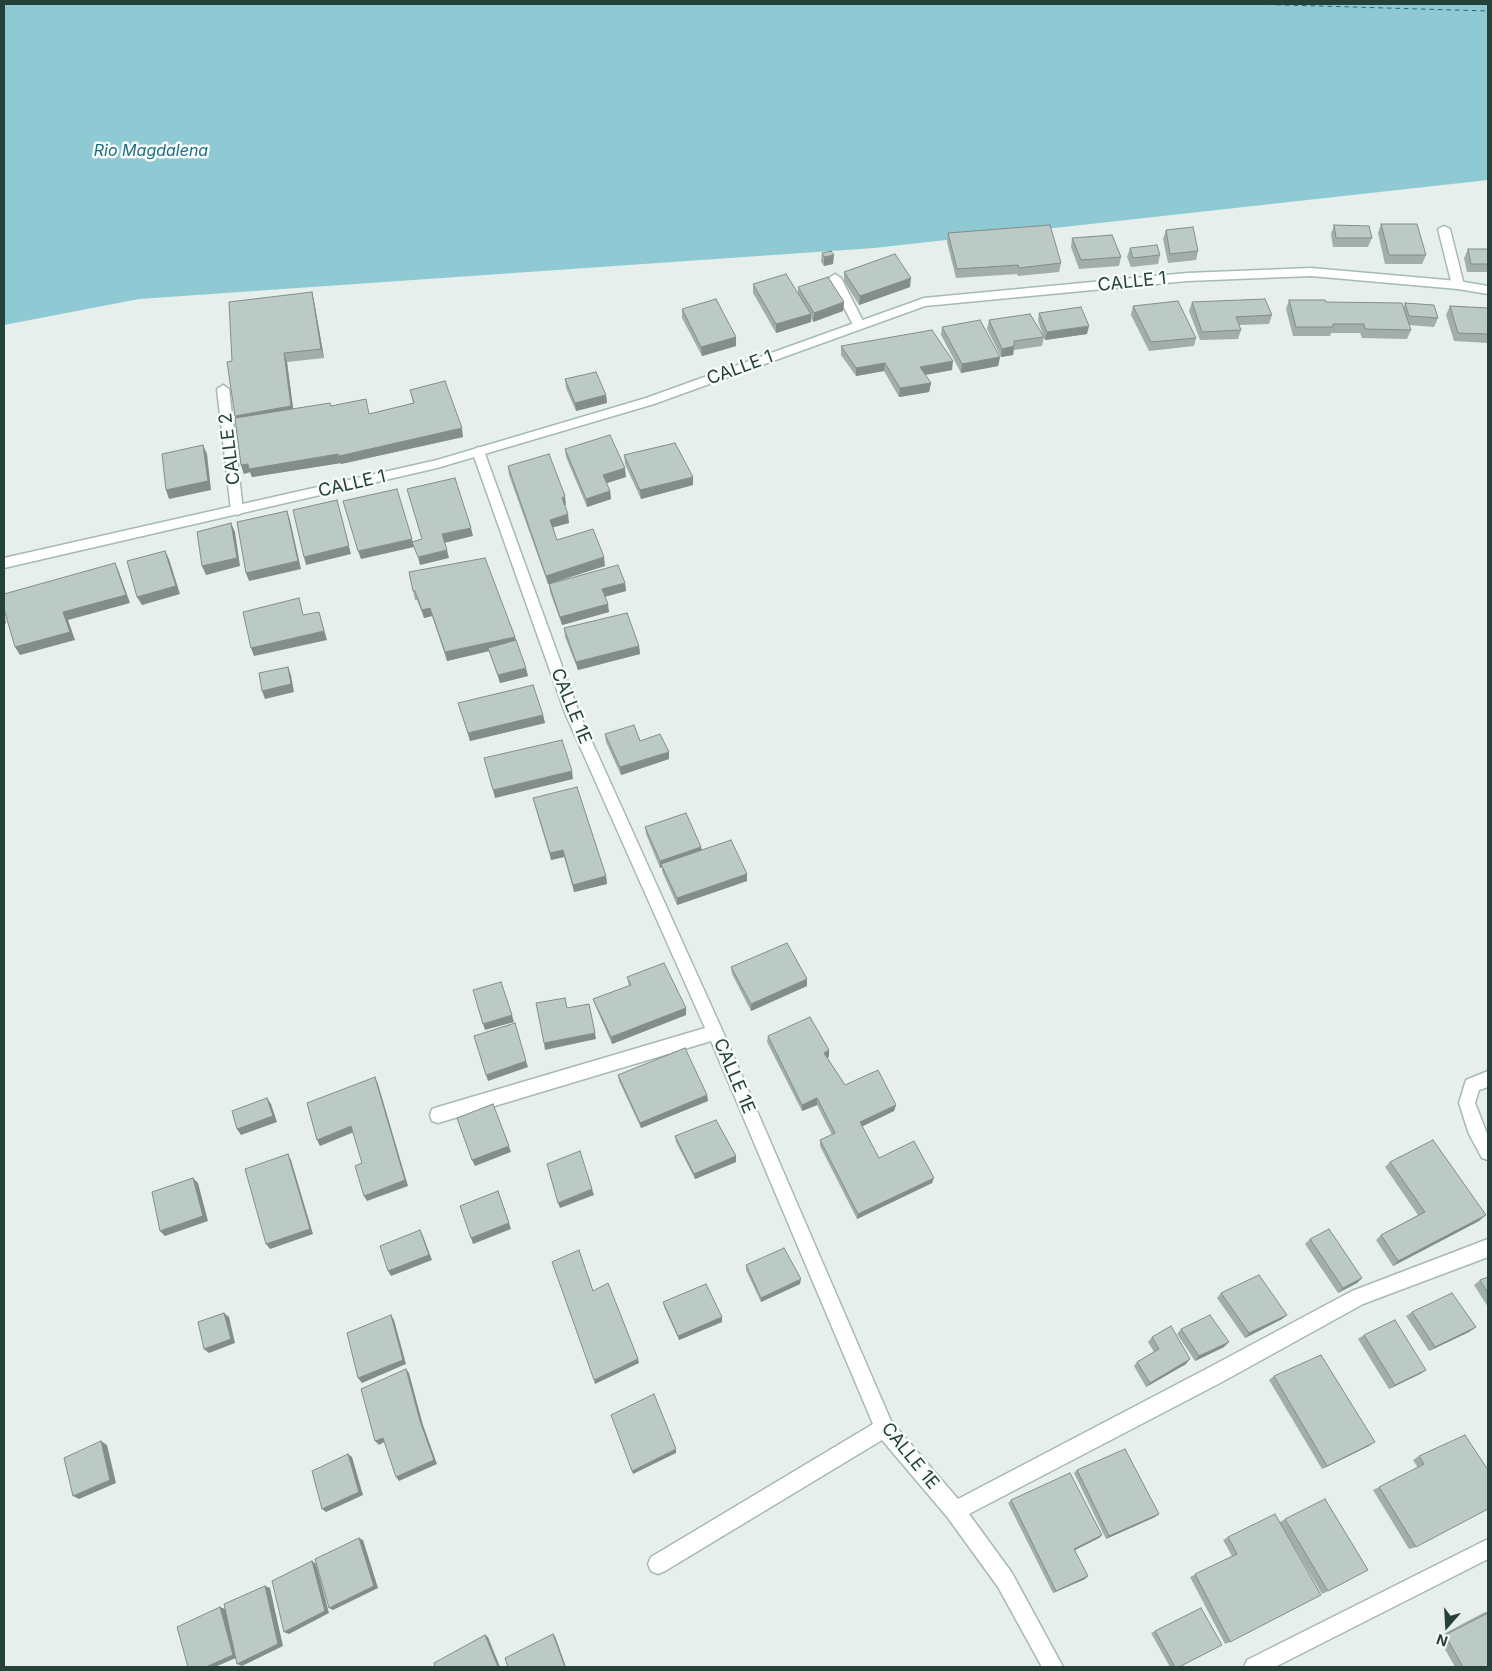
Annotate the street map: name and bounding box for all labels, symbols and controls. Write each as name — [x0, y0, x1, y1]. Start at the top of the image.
water label: Rio Magdalena — [94, 141, 208, 161]
street label: CALLE 1 — [1097, 268, 1167, 296]
street label: CALLE 1 — [704, 346, 776, 390]
street label: CALLE 2 — [215, 412, 245, 486]
street label: CALLE 1 — [316, 466, 388, 502]
street label: CALLE 1E — [546, 665, 596, 747]
street label: CALLE 1E — [709, 1035, 759, 1117]
street label: CALLE 1E — [877, 1418, 943, 1494]
north arrow — [1422, 1601, 1472, 1651]
text: N — [1434, 1631, 1450, 1650]

